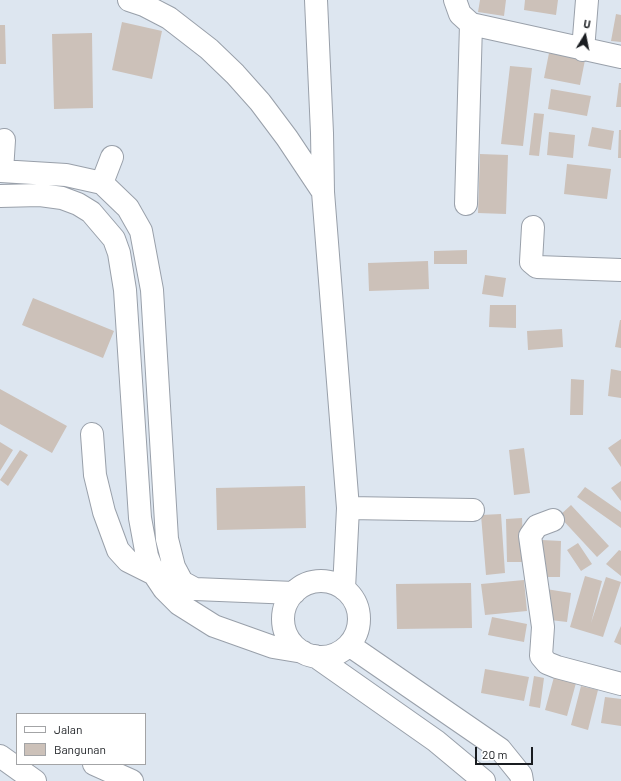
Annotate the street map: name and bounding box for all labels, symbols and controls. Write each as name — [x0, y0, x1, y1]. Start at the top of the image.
north arrow — [565, 16, 605, 56]
text: U — [583, 17, 592, 31]
legend — [16, 713, 146, 765]
text: Jalan — [54, 722, 82, 736]
scale bar — [477, 739, 535, 765]
text: Bangunan — [54, 742, 106, 756]
text: 20 m — [482, 747, 508, 761]

